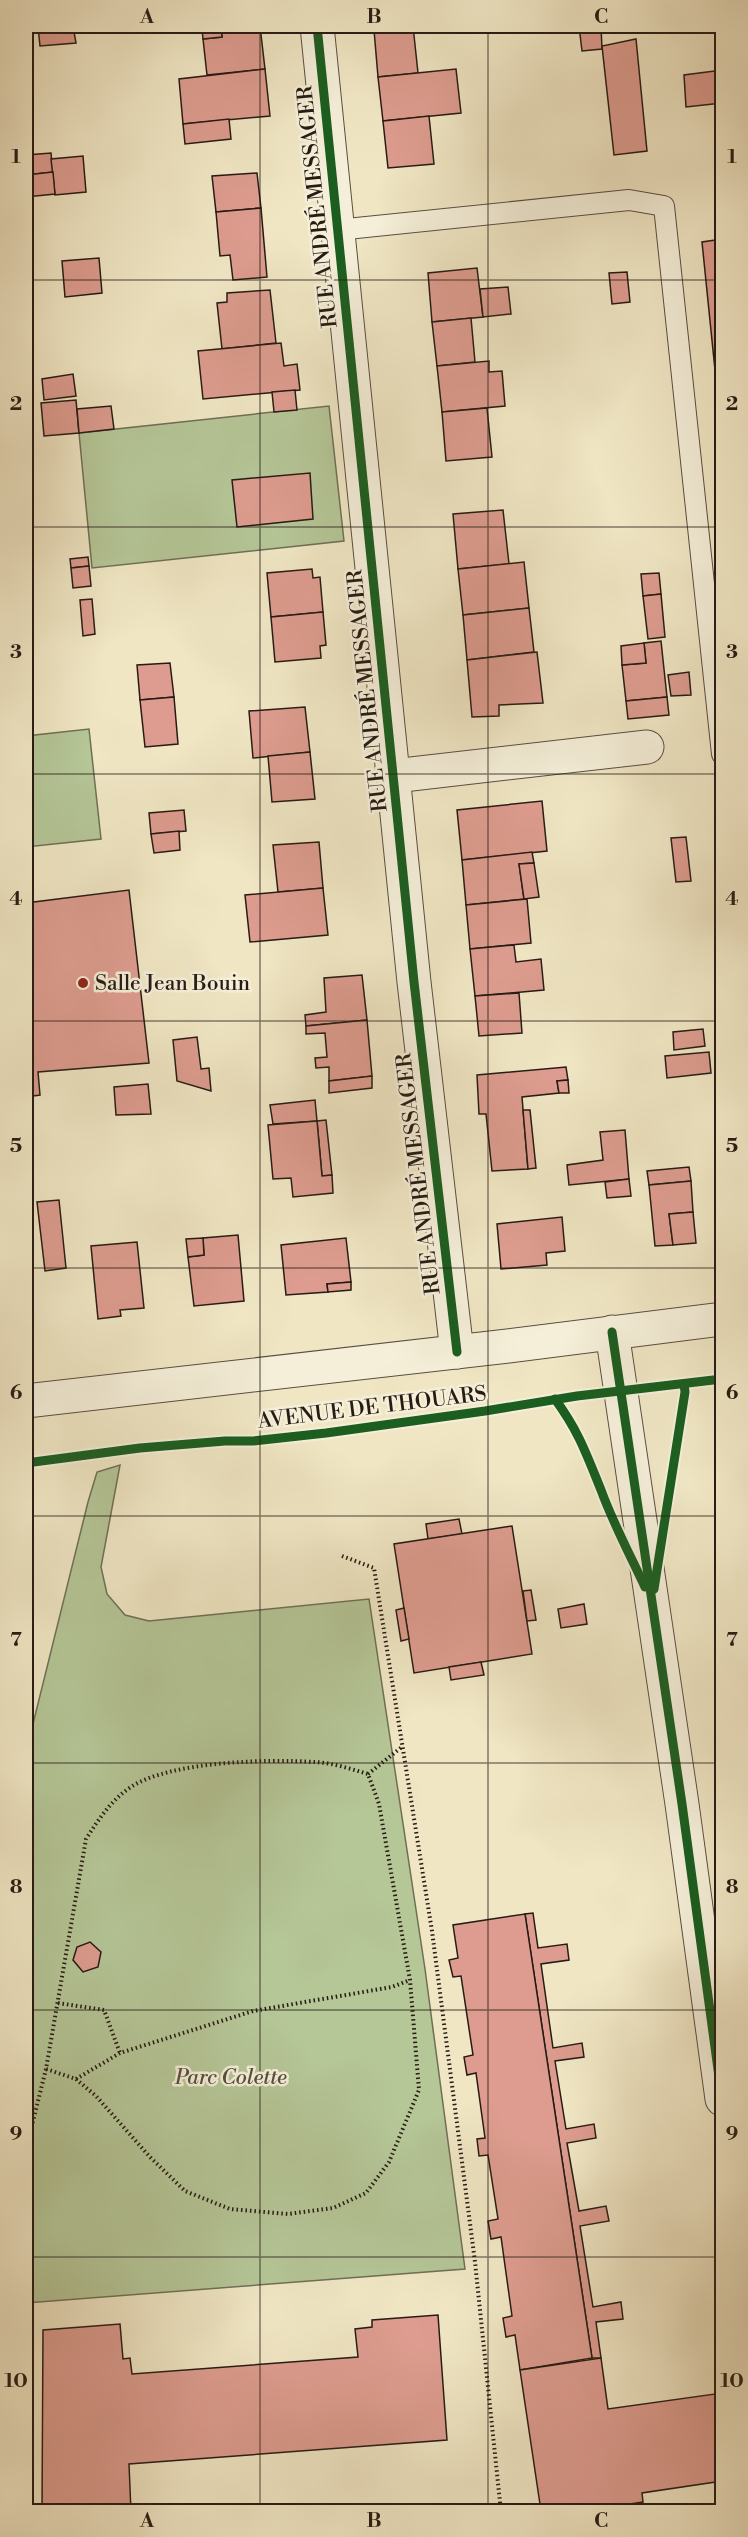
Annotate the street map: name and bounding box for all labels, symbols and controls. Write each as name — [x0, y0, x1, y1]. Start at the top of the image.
text: A — [139, 5, 155, 30]
text: B — [366, 5, 382, 30]
text: C — [594, 5, 608, 30]
street label: RUE ANDRÉ MESSAGER — [290, 84, 344, 329]
text: 1 — [11, 145, 21, 170]
text: 1 — [727, 145, 737, 170]
text: 2 — [10, 392, 22, 417]
text: 2 — [726, 392, 738, 417]
street label: RUE ANDRÉ MESSAGER — [340, 568, 394, 813]
text: 3 — [10, 640, 22, 665]
text: 3 — [726, 640, 738, 665]
text: 4 — [9, 887, 23, 912]
text: 4 — [725, 887, 739, 912]
place label: Salle Jean Bouin — [95, 971, 251, 997]
marker: Salle Jean Bouin — [76, 976, 90, 990]
street label: RUE ANDRÉ MESSAGER — [389, 1051, 447, 1296]
text: 5 — [10, 1134, 22, 1159]
text: 5 — [726, 1134, 738, 1159]
text: 6 — [10, 1381, 23, 1406]
street label: AVENUE DE THOUARS — [255, 1381, 488, 1435]
text: 6 — [726, 1381, 739, 1406]
text: 7 — [10, 1628, 22, 1653]
text: 7 — [726, 1628, 738, 1653]
text: 8 — [10, 1875, 23, 1900]
text: 8 — [726, 1875, 739, 1900]
park label: Parc Colette — [174, 2065, 287, 2091]
text: 9 — [10, 2122, 22, 2147]
text: 9 — [726, 2122, 738, 2147]
text: 10 — [4, 2369, 28, 2394]
text: 10 — [720, 2369, 744, 2394]
text: A — [139, 2509, 155, 2534]
text: B — [366, 2509, 382, 2534]
text: C — [594, 2509, 608, 2534]

